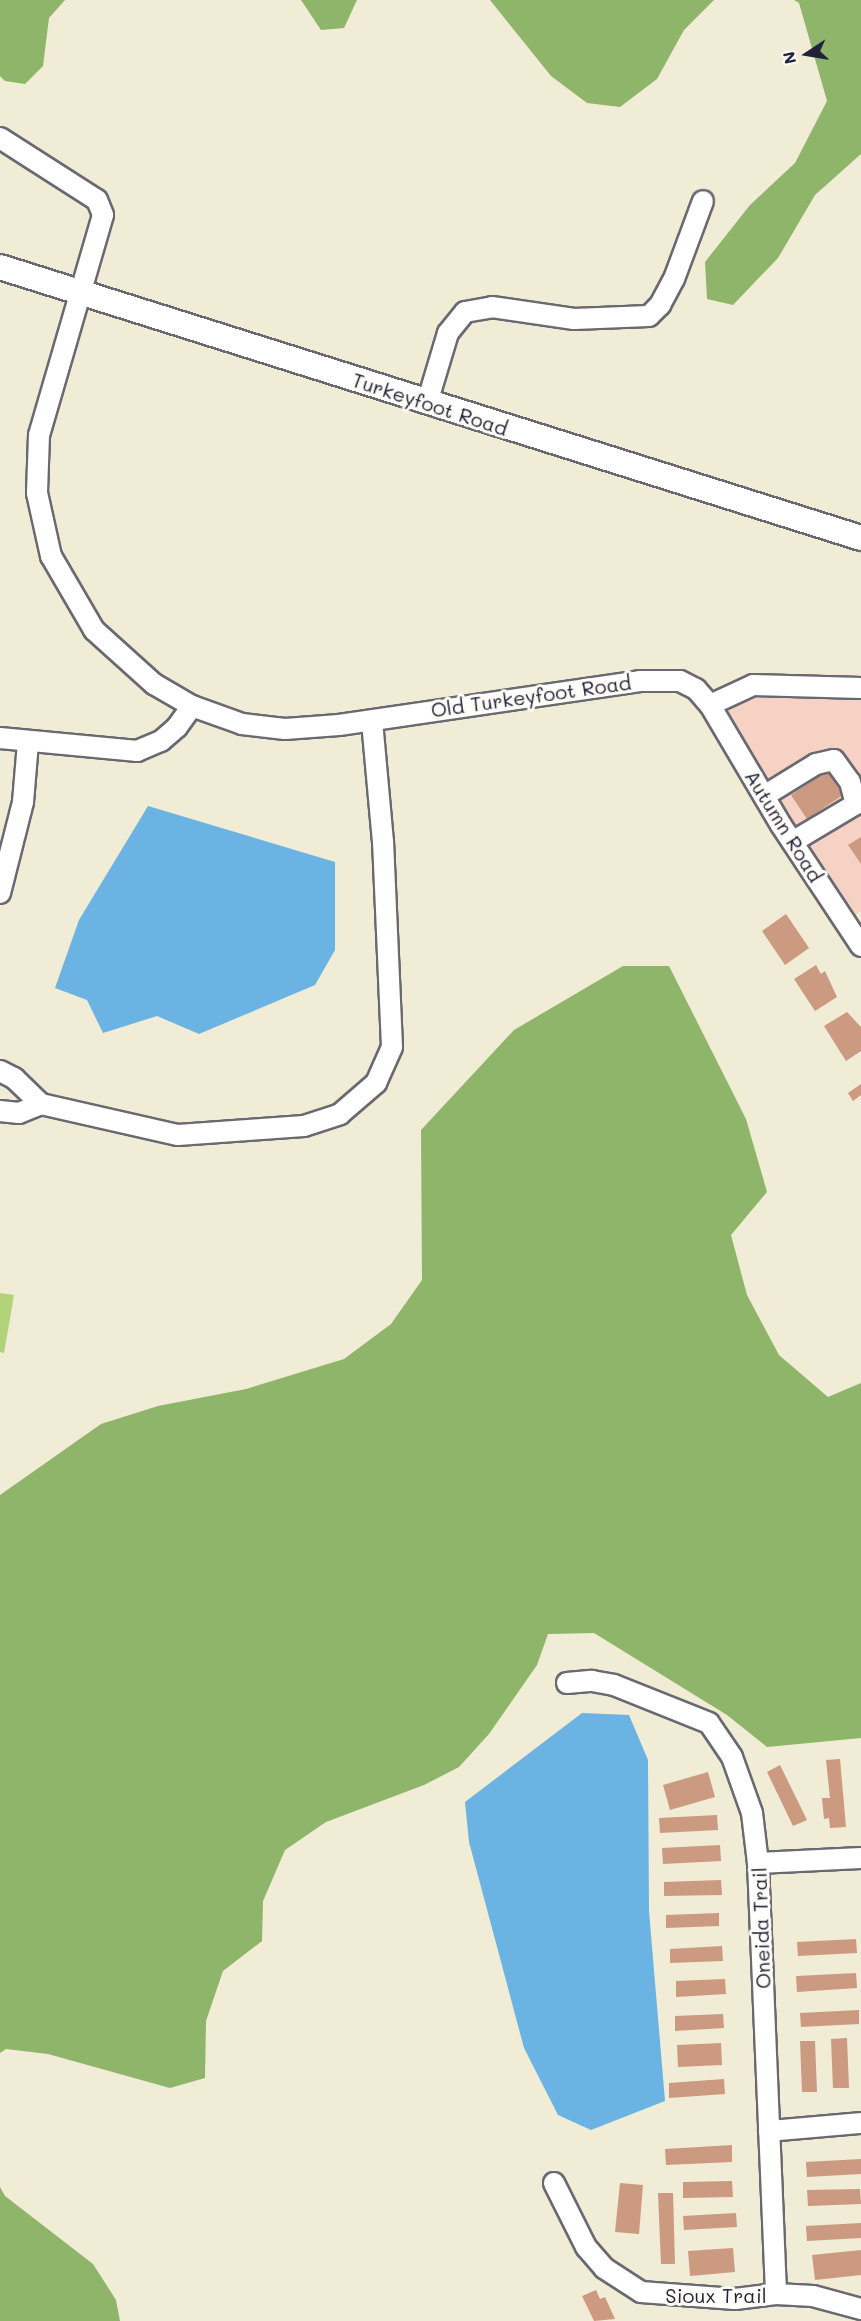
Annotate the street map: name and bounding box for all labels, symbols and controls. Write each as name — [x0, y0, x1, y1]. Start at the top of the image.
north arrow — [777, 24, 837, 84]
text: N — [777, 50, 800, 66]
street label: Turkeyfoot Road — [349, 368, 511, 440]
street label: Old Turkeyfoot Road — [429, 670, 633, 722]
street label: Autumn Road — [740, 765, 828, 887]
street label: Oneida Trail — [747, 1867, 775, 1989]
street label: Sioux Trail — [665, 2283, 767, 2307]

